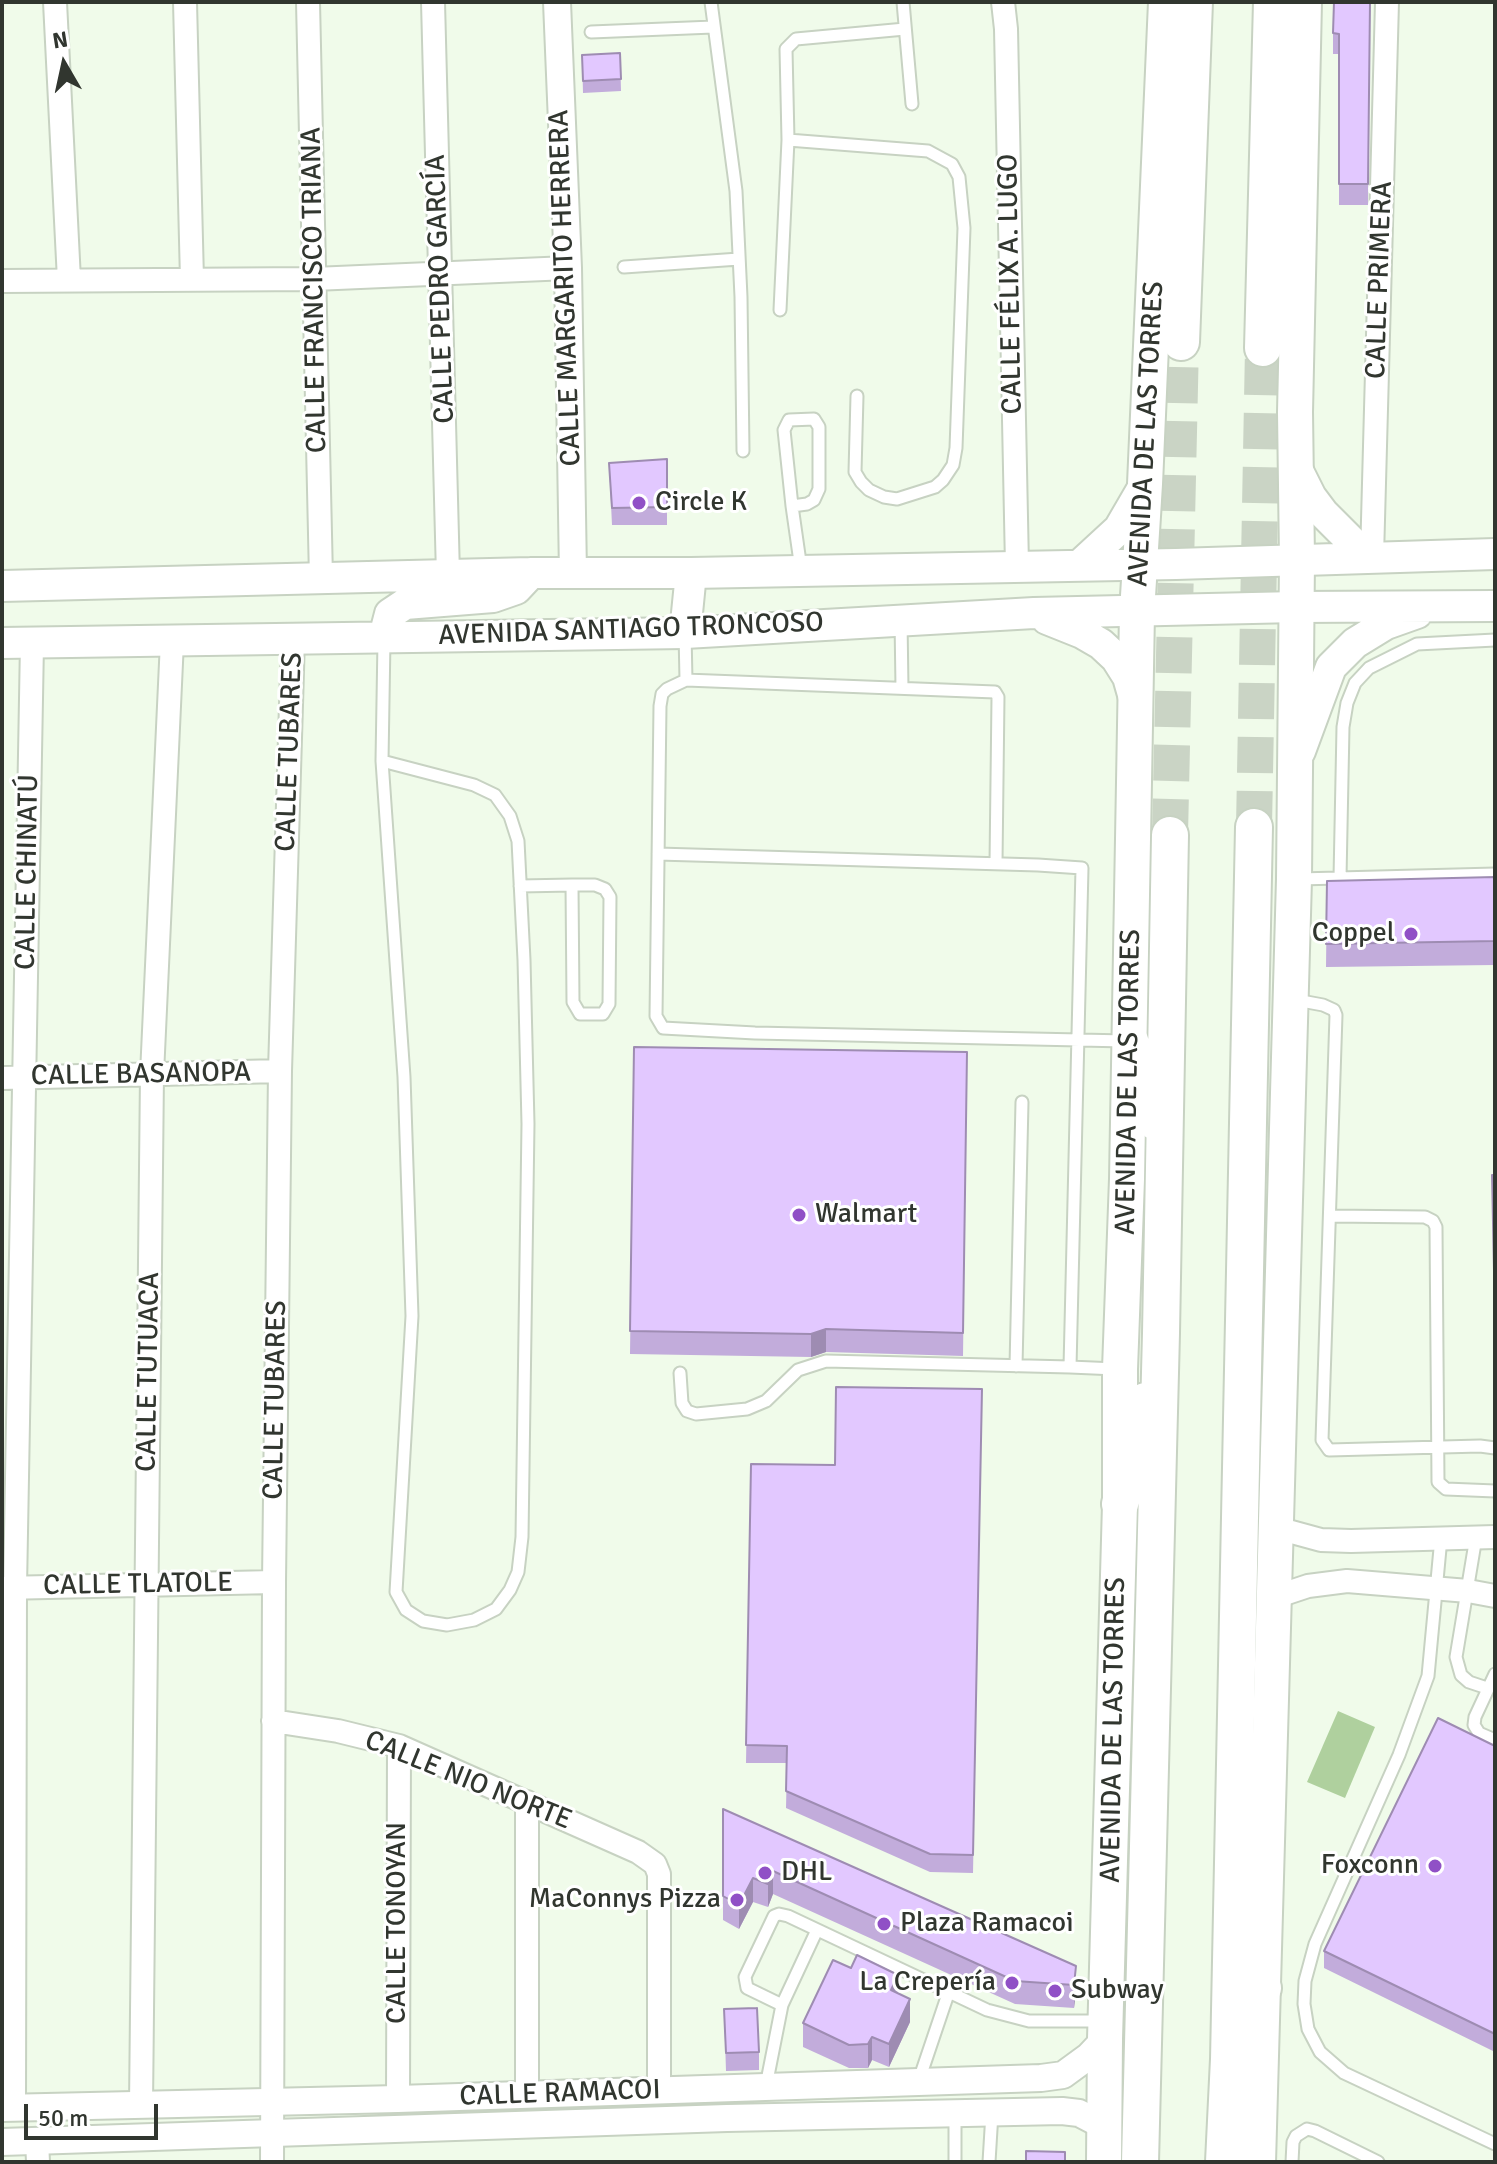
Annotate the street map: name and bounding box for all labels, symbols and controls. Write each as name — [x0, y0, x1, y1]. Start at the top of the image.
north arrow — [24, 24, 104, 104]
text: N — [50, 25, 70, 54]
street label: CALLE MARGARITO HERRERA — [543, 109, 589, 467]
street label: CALLE FRANCISCO TRIANA — [295, 127, 335, 453]
street label: CALLE FÉLIX A. LUGO — [992, 153, 1030, 415]
street label: CALLE PEDRO GARCÍA — [420, 154, 462, 424]
street label: CALLE PRIMERA — [1360, 180, 1400, 380]
street label: AVENIDA DE LAS TORRES — [1122, 280, 1172, 588]
place label: Circle K — [655, 486, 747, 520]
marker: Circle K — [630, 494, 648, 512]
street label: AVENIDA SANTIAGO TRONCOSO — [438, 606, 824, 654]
street label: CALLE TUBARES — [270, 652, 310, 852]
street label: CALLE CHINATÚ — [9, 774, 47, 970]
place label: Coppel — [1312, 917, 1395, 951]
marker: Coppel — [1402, 925, 1420, 943]
street label: AVENIDA DE LAS TORRES — [1110, 929, 1148, 1235]
street label: CALLE BASANOPA — [31, 1056, 251, 1094]
place label: Walmart — [815, 1198, 917, 1232]
marker: Walmart — [790, 1206, 808, 1224]
street label: CALLE TUTUACA — [130, 1272, 168, 1472]
street label: CALLE TUBARES — [257, 1300, 295, 1500]
street label: CALLE TLATOLE — [43, 1567, 233, 1603]
street label: AVENIDA DE LAS TORRES — [1095, 1577, 1133, 1883]
street label: CALLE NIO NORTE — [360, 1724, 576, 1838]
street label: CALLE TONOYAN — [381, 1822, 415, 2024]
place label: Foxconn — [1321, 1849, 1419, 1883]
place label: DHL — [781, 1856, 832, 1890]
marker: Foxconn — [1426, 1857, 1444, 1875]
marker: DHL — [756, 1864, 774, 1882]
place label: MaConnys Pizza — [529, 1883, 721, 1917]
marker: MaConnys Pizza — [728, 1891, 746, 1909]
place label: Plaza Ramacoi — [900, 1907, 1074, 1941]
marker: Plaza Ramacoi — [875, 1915, 893, 1933]
place label: La Crepería — [859, 1966, 996, 2000]
marker: La Crepería — [1003, 1974, 1021, 1992]
place label: Subway — [1071, 1974, 1164, 2008]
marker: Subway — [1046, 1982, 1064, 2000]
street label: CALLE RAMACOI — [459, 2074, 661, 2114]
scale bar — [28, 2088, 162, 2138]
text: 50 m — [38, 2103, 88, 2133]

